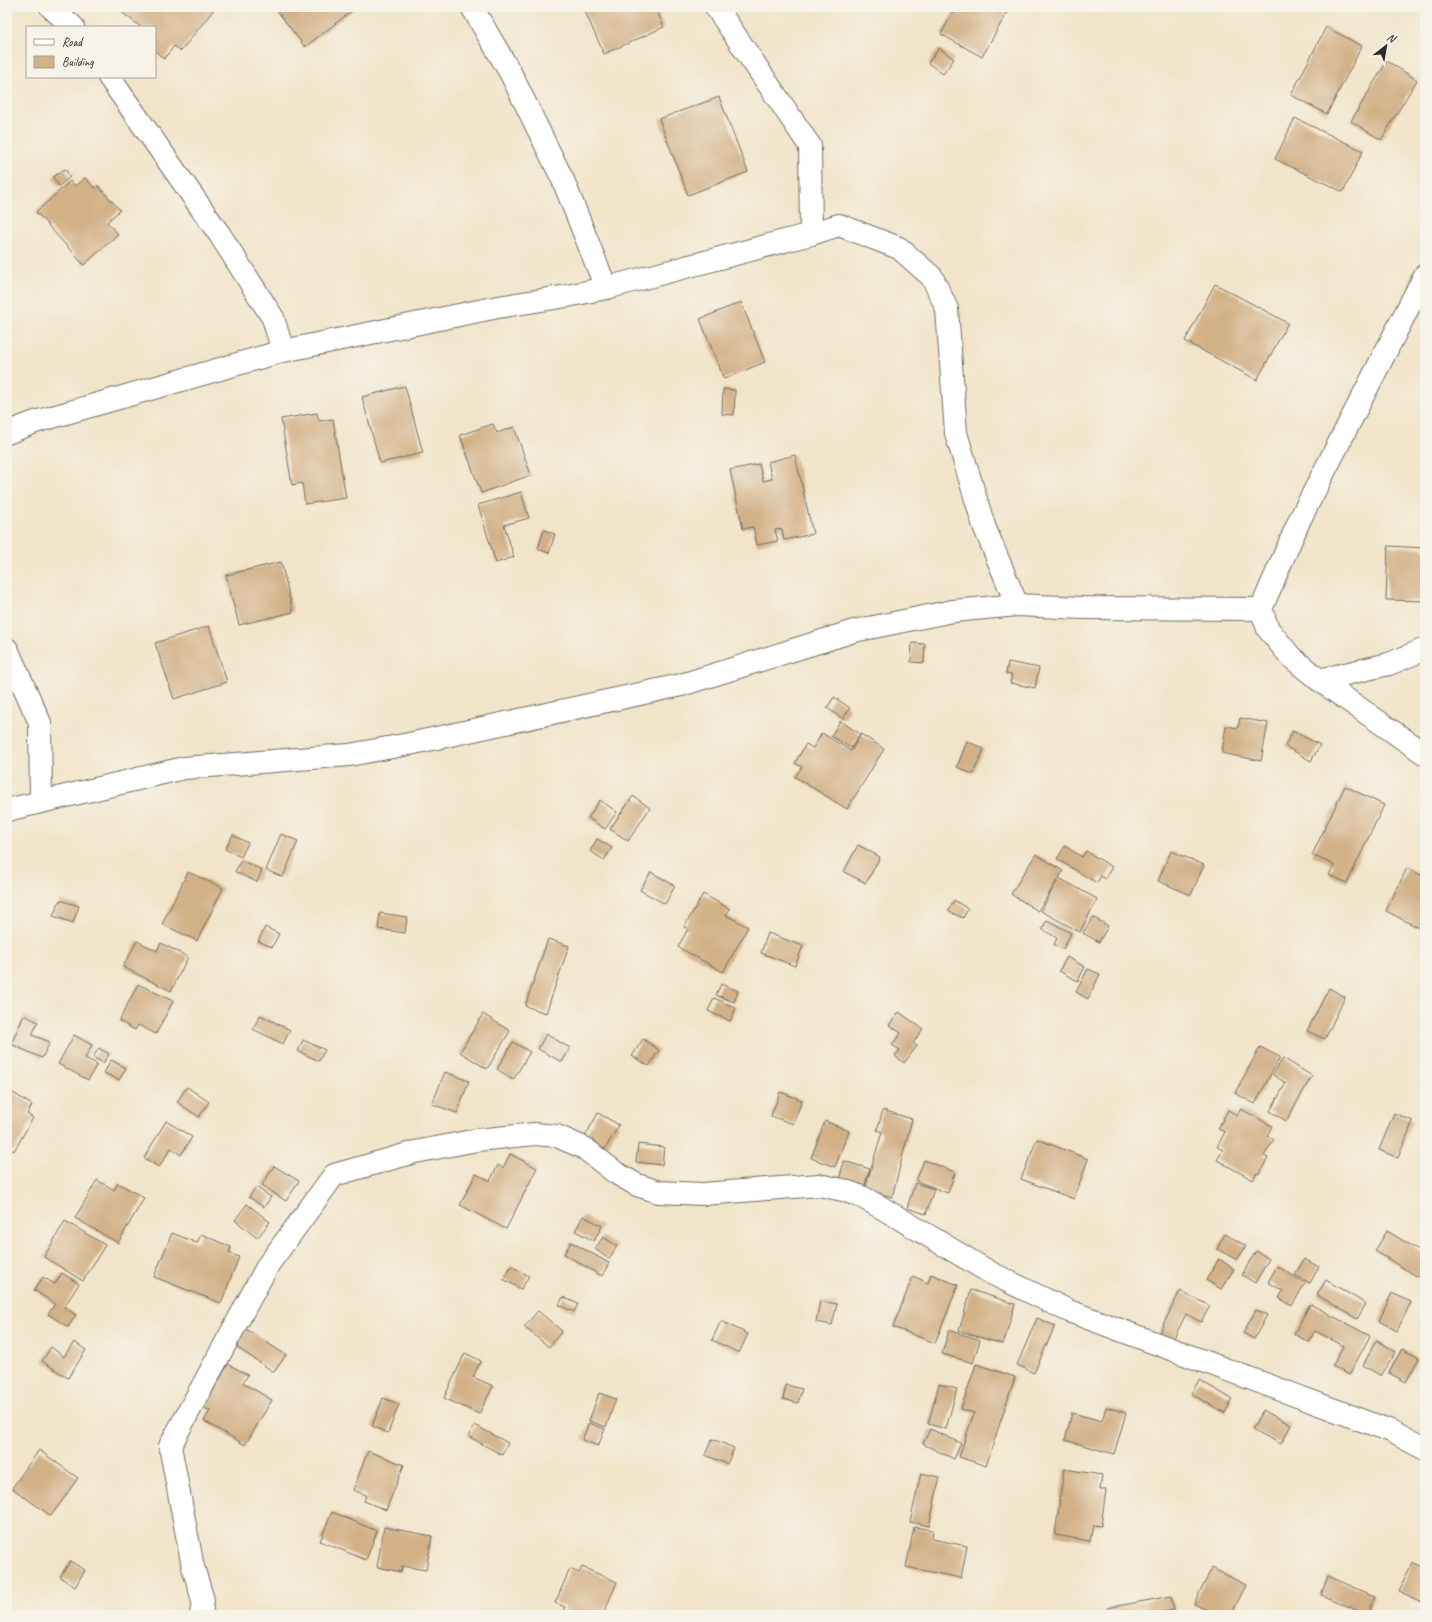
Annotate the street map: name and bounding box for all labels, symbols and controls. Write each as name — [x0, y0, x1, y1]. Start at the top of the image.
legend — [26, 26, 156, 78]
north arrow — [1366, 26, 1406, 66]
text: N — [1385, 30, 1400, 46]
text: Road — [62, 34, 84, 50]
text: Building — [62, 54, 94, 70]

